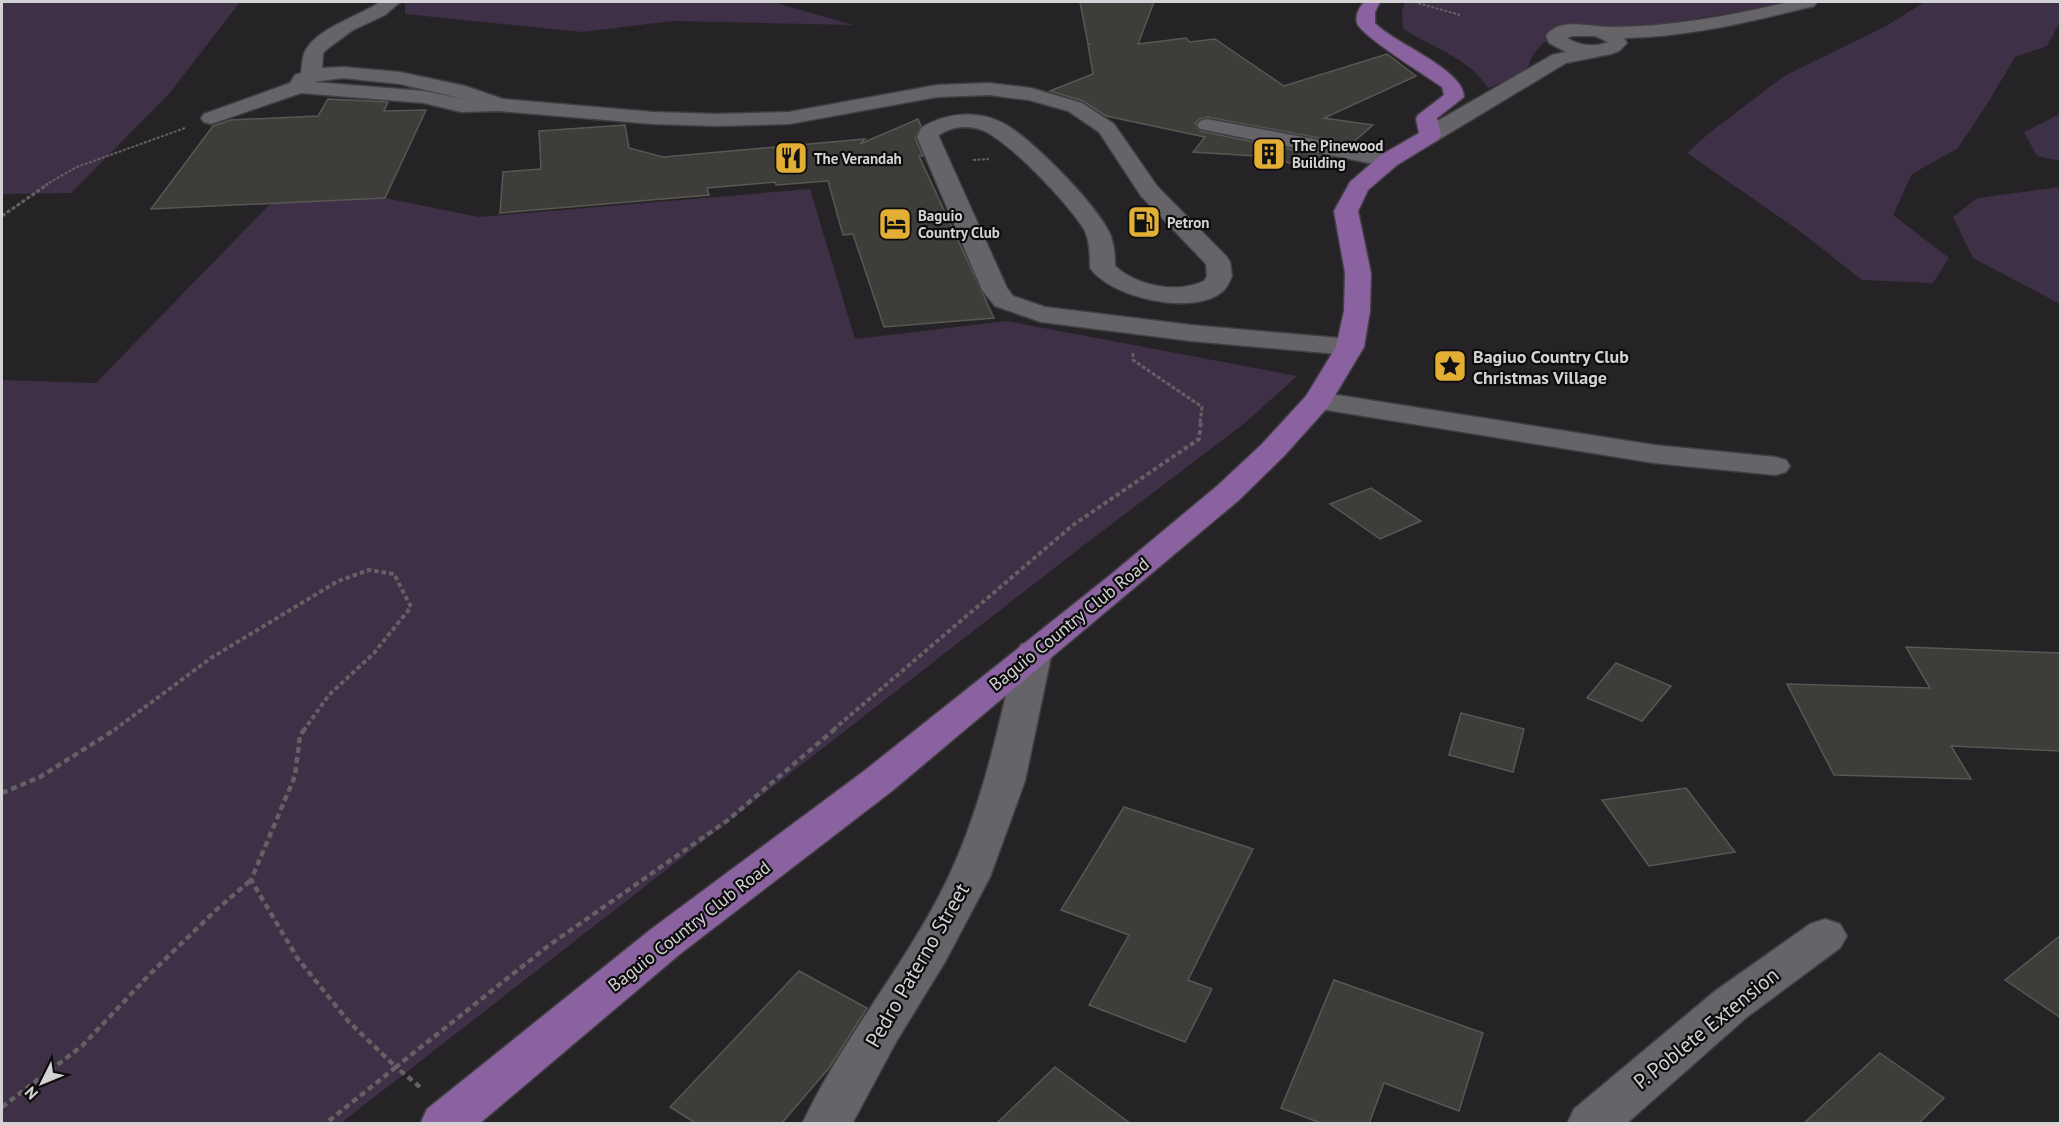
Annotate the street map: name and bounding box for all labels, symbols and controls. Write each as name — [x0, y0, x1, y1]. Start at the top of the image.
building icon: The Pinewood Building — [1251, 136, 1287, 172]
place label: The Pinewood Building — [1292, 136, 1383, 172]
restaurant icon: The Verandah — [773, 140, 809, 176]
place label: The Verandah — [814, 149, 902, 168]
fuel station icon: Petron — [1126, 204, 1162, 240]
hotel icon: Baguio Country Club — [877, 206, 913, 242]
place label: Baguio Country Club — [918, 206, 1000, 242]
place label: Petron — [1167, 213, 1209, 232]
place label: Bagiuo Country Club Christmas Village — [1473, 345, 1629, 389]
place icon: Bagiuo Country Club Christmas Village — [1432, 348, 1468, 384]
street label: Baguio Country Club Road — [984, 552, 1154, 696]
street label: Baguio Country Club Road — [603, 856, 775, 996]
street label: Pedro Paterno Street — [859, 878, 975, 1052]
street label: P. Poblete Extension — [1628, 961, 1784, 1095]
north arrow — [12, 1053, 72, 1113]
text: N — [20, 1083, 42, 1104]

